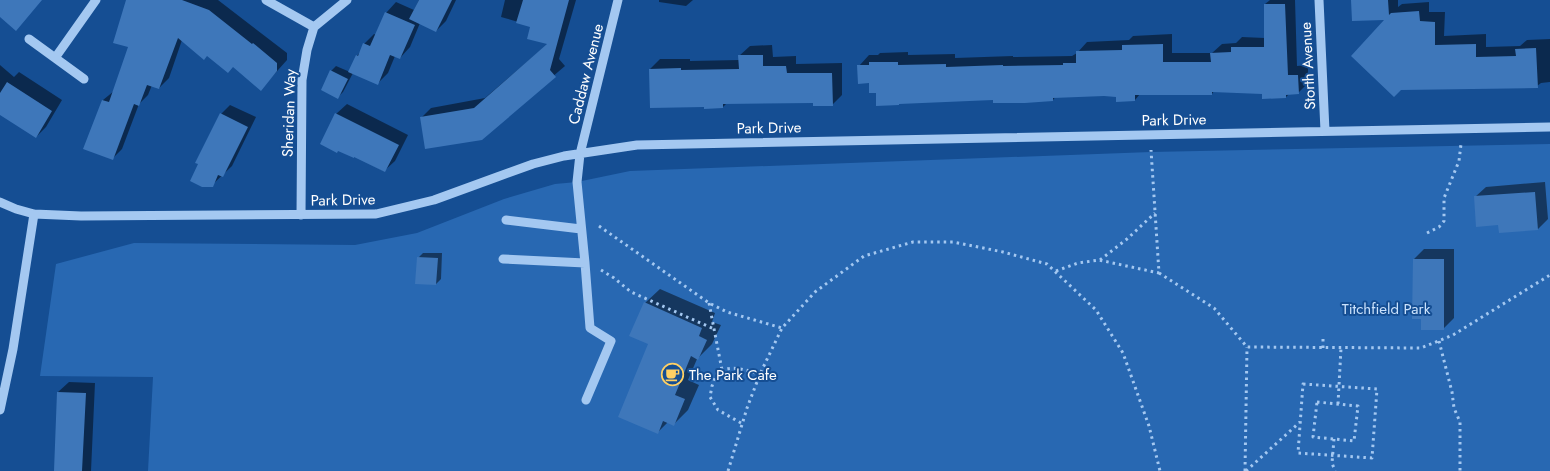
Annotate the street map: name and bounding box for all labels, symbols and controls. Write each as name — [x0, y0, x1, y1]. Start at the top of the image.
street label: Caddaw Avenue — [563, 21, 609, 127]
street label: Storth Avenue — [1295, 21, 1321, 110]
street label: Sheridan Way — [276, 68, 302, 157]
street label: Park Drive — [1142, 108, 1207, 132]
street label: Park Drive — [737, 116, 802, 140]
street label: Park Drive — [311, 188, 376, 212]
park label: Titchfield Park — [1342, 298, 1431, 320]
cafe icon: The Park Cafe — [661, 363, 685, 387]
place label: The Park Cafe — [689, 364, 777, 386]

